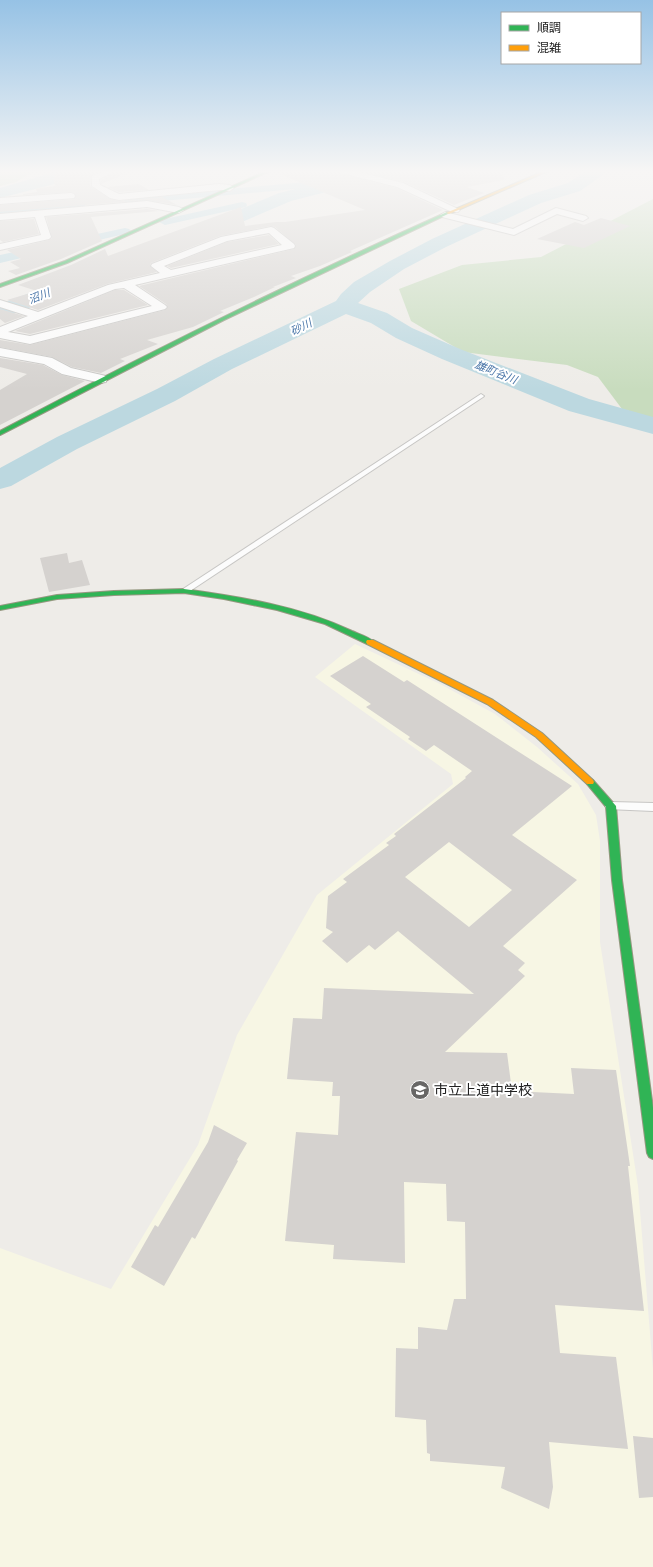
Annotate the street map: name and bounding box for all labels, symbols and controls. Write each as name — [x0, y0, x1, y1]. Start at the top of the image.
legend — [501, 12, 641, 64]
text: 順調 — [537, 20, 561, 37]
text: 混雑 — [537, 40, 561, 57]
water label: 沼川 — [26, 285, 53, 308]
water label: 砂川 — [288, 315, 315, 339]
water label: 雄町谷川 — [473, 357, 520, 388]
school or university icon: 市立上道中学校 — [409, 1079, 431, 1101]
place label: 市立上道中学校 — [434, 1081, 532, 1101]

